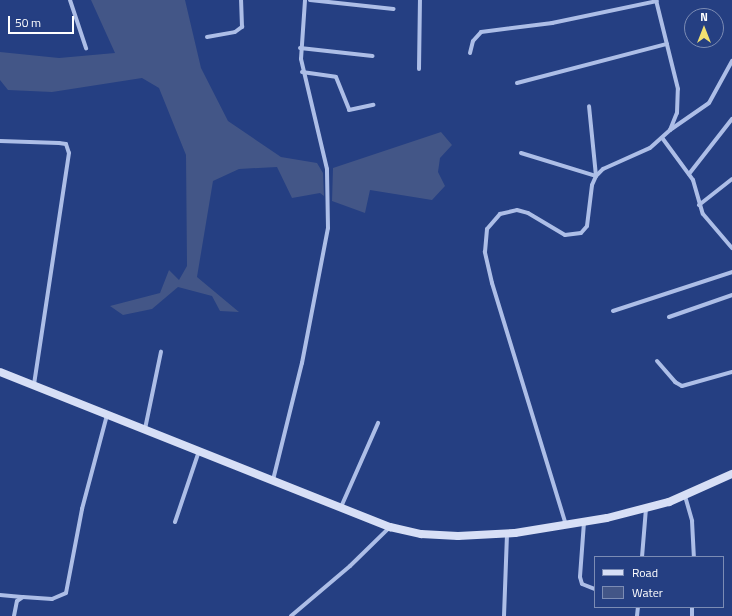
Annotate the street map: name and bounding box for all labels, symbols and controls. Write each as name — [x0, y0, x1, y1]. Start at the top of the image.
scale bar — [10, 8, 76, 34]
north arrow — [684, 8, 724, 48]
text: N — [700, 9, 708, 25]
text: 50 m — [15, 13, 41, 32]
legend — [594, 556, 724, 608]
text: Road — [632, 563, 658, 582]
text: Water — [632, 583, 663, 602]

